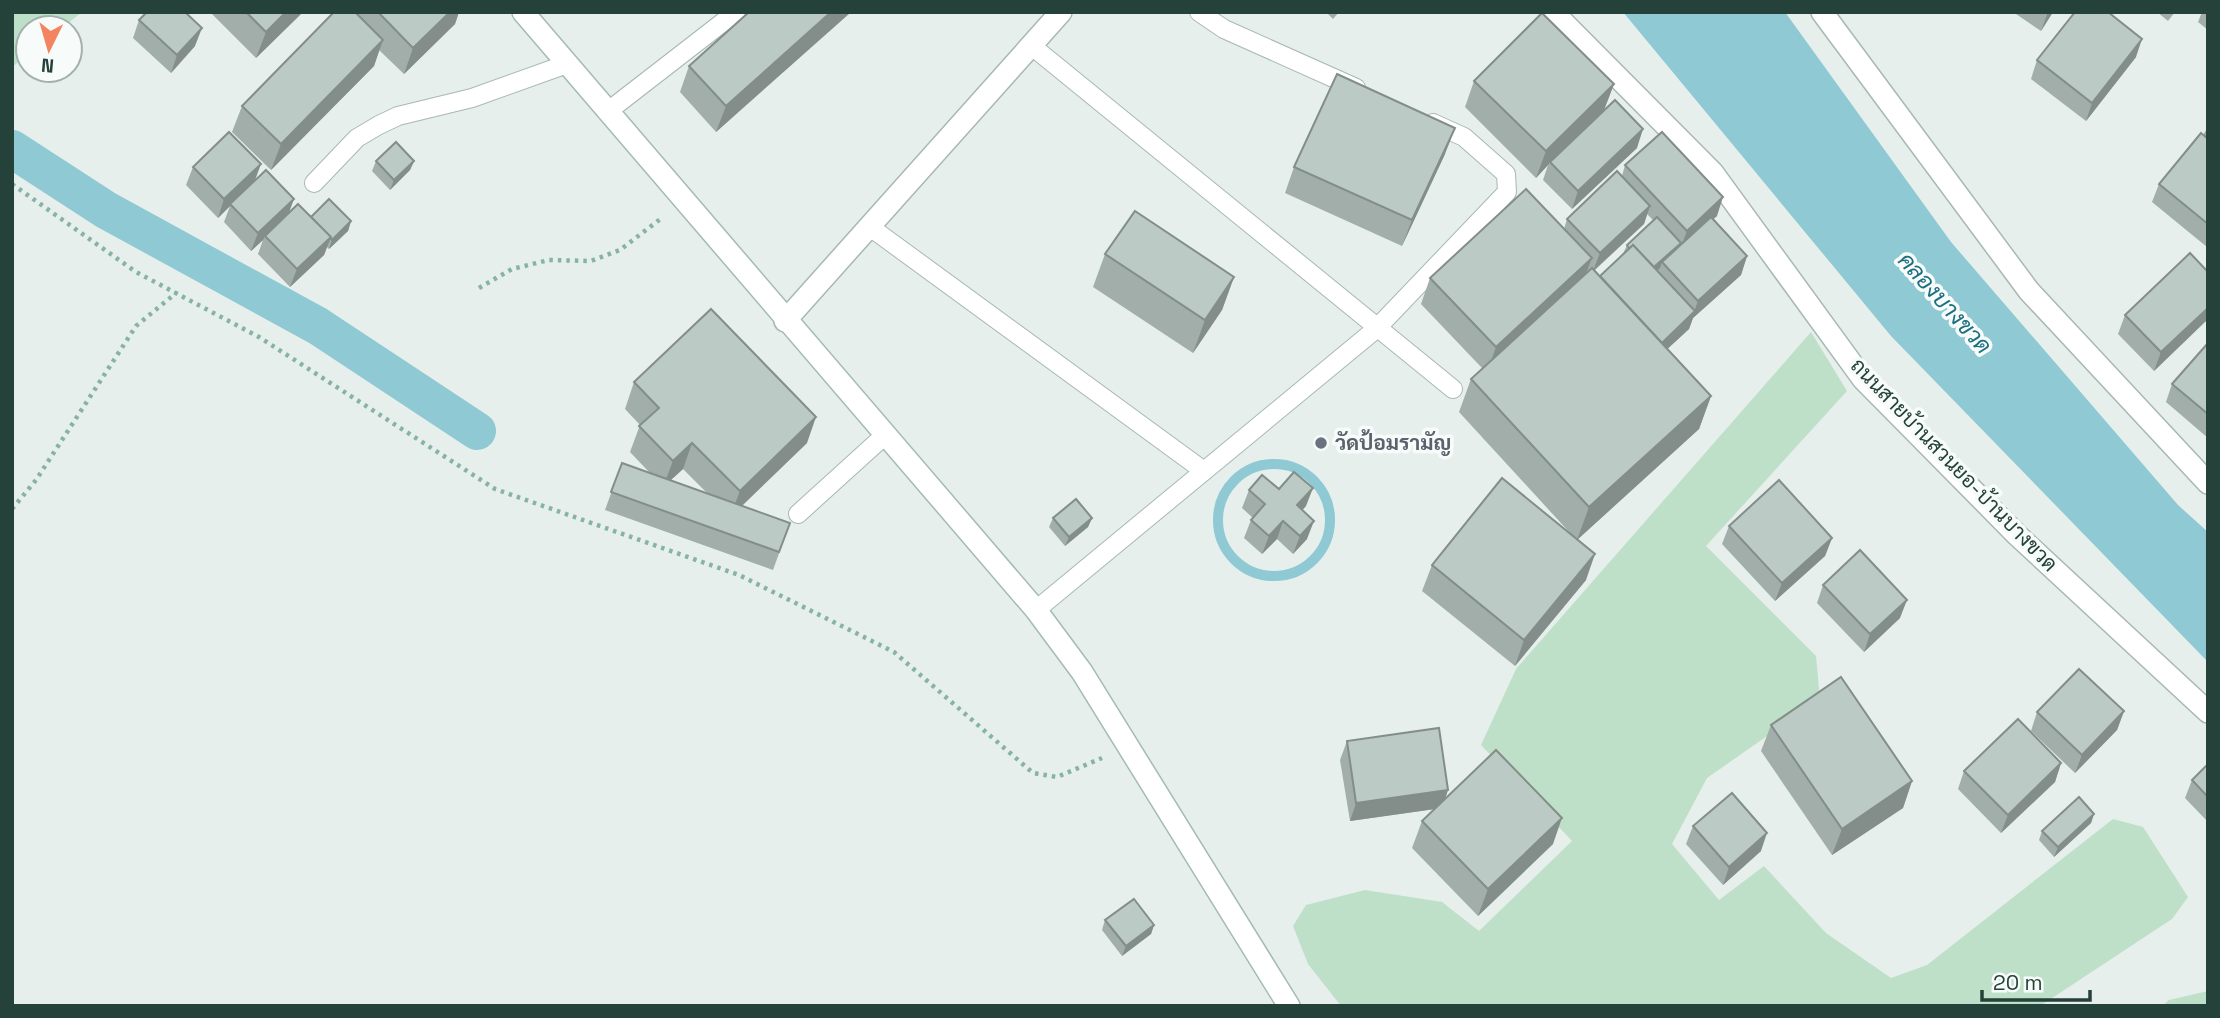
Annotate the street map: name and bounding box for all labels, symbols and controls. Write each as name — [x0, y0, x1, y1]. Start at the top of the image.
north arrow — [14, 14, 84, 84]
text: N — [40, 52, 55, 78]
water label: คลองบางขวด — [1891, 246, 1999, 360]
street label: ถนนสายบ้านสวนยอ-บ้านบางขวด — [1845, 352, 2064, 577]
place label: วัดป้อมรามัญ — [1335, 429, 1451, 456]
marker: วัดป้อมรามัญ — [1313, 435, 1329, 451]
scale bar — [1982, 958, 2090, 1002]
text: 20 m — [1993, 969, 2043, 996]

